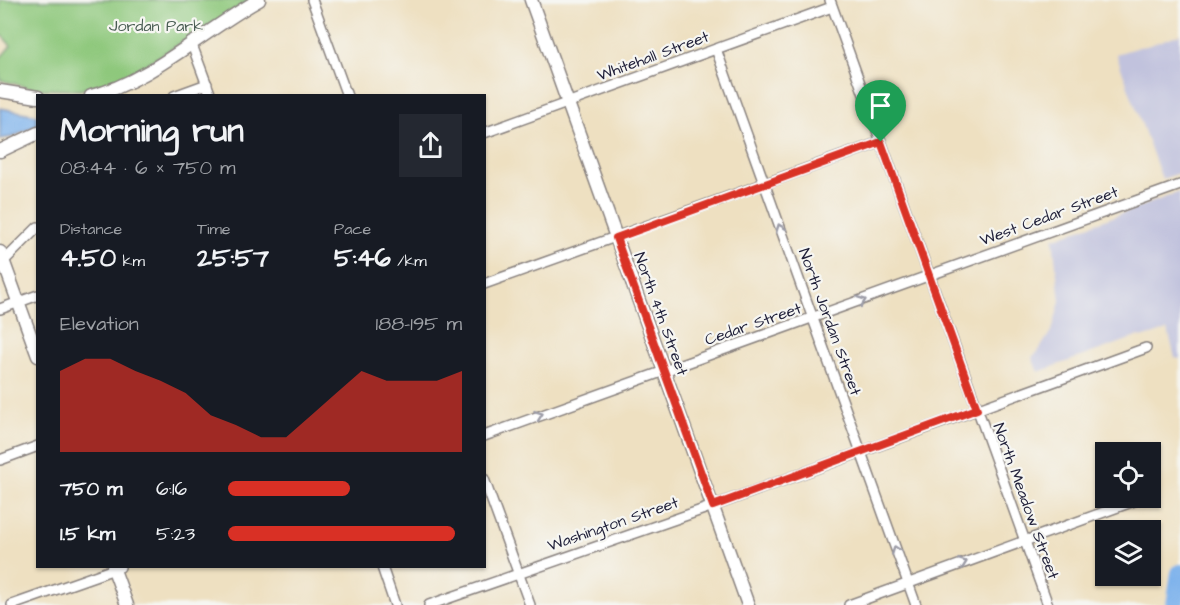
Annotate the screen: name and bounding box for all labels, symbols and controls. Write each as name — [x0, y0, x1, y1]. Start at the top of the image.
park label: Jordan Park — [109, 15, 203, 37]
street label: Whitehall Street — [594, 25, 712, 86]
pin — [855, 80, 906, 142]
icon: arrive — [864, 89, 897, 122]
text: Morning run — [60, 108, 244, 154]
button: share — [399, 114, 462, 177]
text: 08:44 · 6 × 750 m — [60, 154, 236, 182]
street label: West Cedar Street — [977, 181, 1122, 251]
text: Distance — [60, 218, 122, 240]
text: Time — [197, 218, 231, 240]
text: Pace — [334, 218, 371, 240]
one-way arrow — [775, 223, 788, 234]
text: 4.50 — [60, 240, 116, 276]
text: 25:57 — [197, 240, 269, 276]
text: 5:46 — [334, 240, 391, 276]
street label: North Jordan Street — [793, 245, 867, 399]
street label: North 4th Street — [628, 249, 694, 379]
text: km — [116, 250, 145, 272]
text: /km — [391, 250, 427, 272]
one-way arrow — [856, 295, 866, 308]
street label: Cedar Street — [702, 297, 805, 351]
text: Elevation — [60, 310, 139, 338]
text: 188–195 m — [376, 310, 462, 338]
one-way arrow — [534, 410, 544, 423]
street label: North Meadow Street — [988, 420, 1065, 583]
map controls — [1095, 442, 1161, 586]
button: locate — [1095, 442, 1161, 508]
text: 750 m — [60, 475, 123, 503]
text: 6:16 — [156, 475, 187, 503]
street label: Washington Street — [545, 491, 682, 558]
text: 1.5 km — [60, 520, 115, 548]
text: 5:23 — [156, 520, 195, 548]
button: layers — [1095, 520, 1161, 586]
one-way arrow — [890, 545, 903, 556]
one-way arrow — [957, 558, 968, 571]

